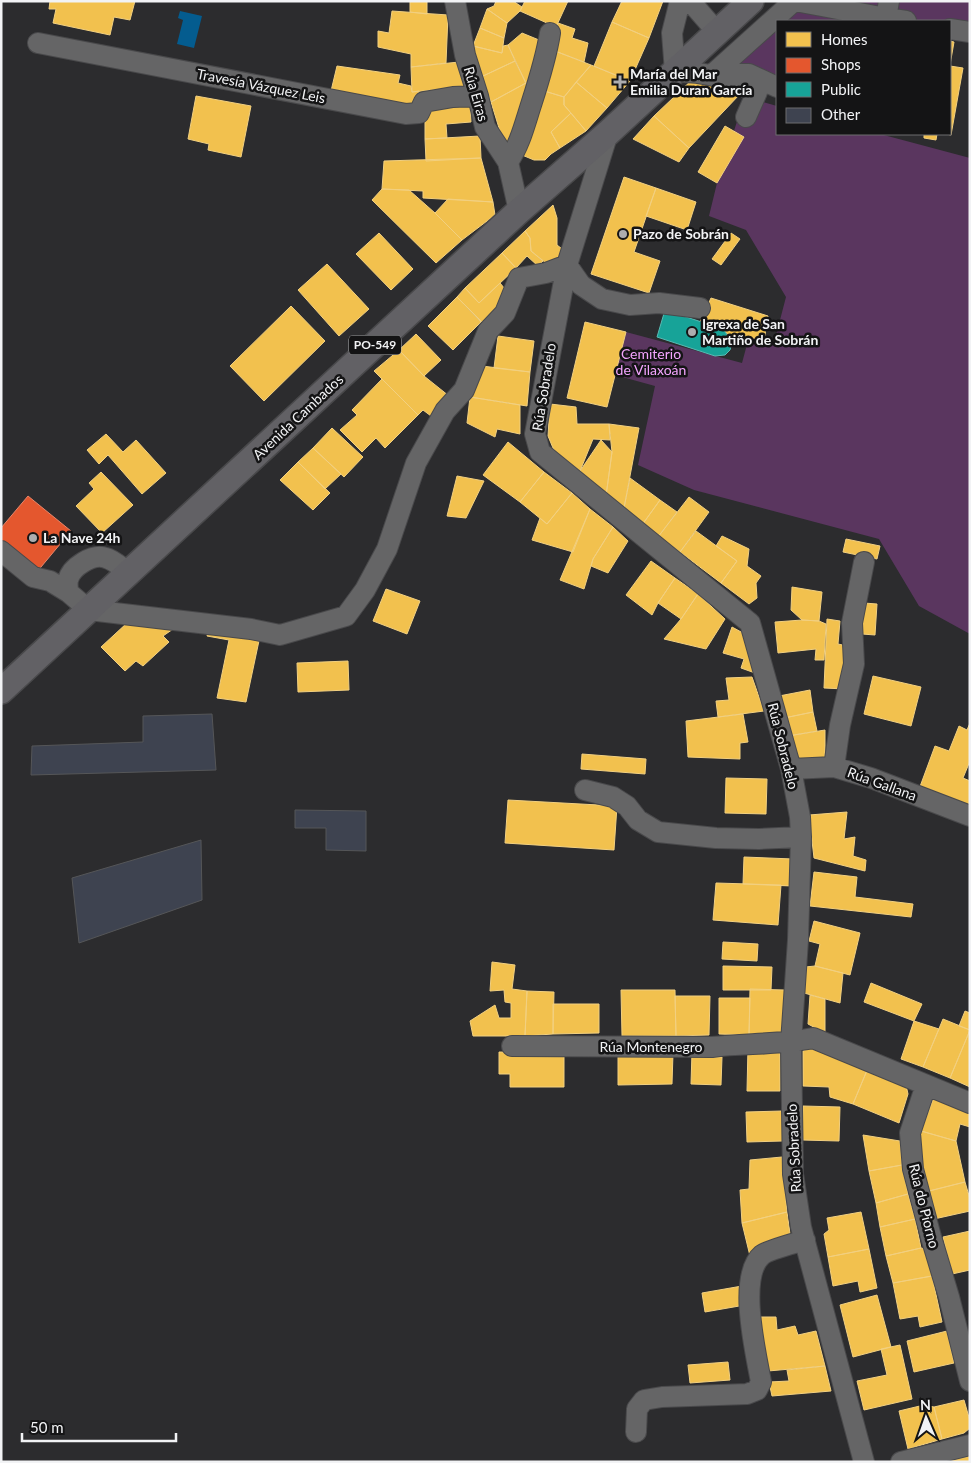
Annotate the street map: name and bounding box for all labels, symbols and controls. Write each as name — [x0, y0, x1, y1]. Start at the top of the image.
legend — [776, 20, 951, 135]
text: Homes — [821, 30, 867, 48]
text: Shops — [821, 55, 861, 73]
street label: Rúa Eiras — [461, 64, 492, 123]
street label: Travesía Vázquez Leis — [195, 65, 327, 106]
place label: María del Mar Emilia Duran García — [630, 65, 752, 98]
marker: María del Mar Emilia Duran García — [614, 76, 626, 88]
text: Public — [821, 80, 861, 98]
text: Other — [821, 105, 861, 123]
place label: Pazo de Sobrán — [633, 225, 729, 242]
marker: Pazo de Sobrán — [617, 228, 629, 240]
place label: Igrexa de San Martiño de Sobrán — [702, 315, 818, 348]
marker: Igrexa de San Martiño de Sobrán — [686, 326, 698, 338]
road number: PO-549 — [349, 336, 401, 354]
street label: Rúa Sobradelo — [528, 342, 559, 432]
park label: Cemiterio de Vilaxoán — [616, 345, 686, 378]
street label: Avenida Cambados — [249, 370, 346, 463]
place label: La Nave 24h — [43, 529, 121, 546]
marker: La Nave 24h — [27, 532, 39, 544]
street label: Rúa Sobradelo — [765, 701, 802, 791]
street label: Rúa Gallana — [845, 763, 919, 804]
street label: Rúa Montenegro — [600, 1038, 702, 1055]
street label: Rúa Sobradelo — [783, 1103, 804, 1193]
street label: Rúa do Piorno — [906, 1162, 943, 1250]
north arrow — [901, 1393, 951, 1443]
text: N — [920, 1396, 931, 1413]
scale bar — [22, 1410, 176, 1442]
text: 50 m — [30, 1418, 64, 1436]

